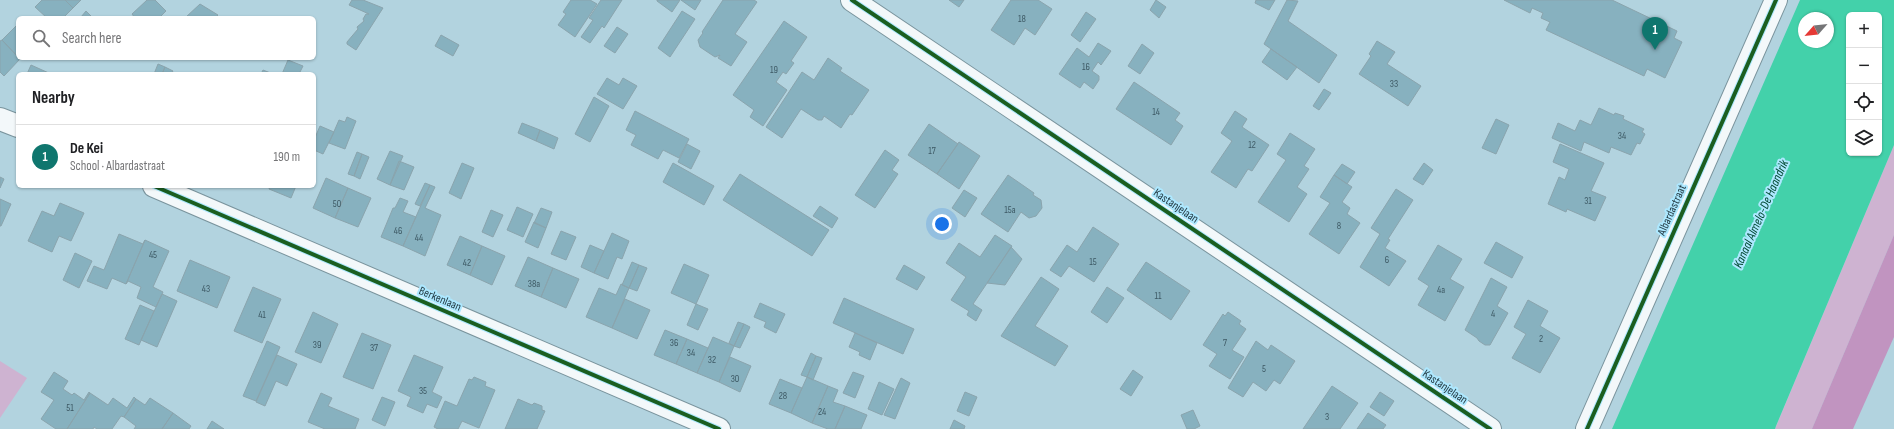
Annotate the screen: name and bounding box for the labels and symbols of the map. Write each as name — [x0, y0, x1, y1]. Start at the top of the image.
north arrow — [1798, 12, 1834, 48]
house number: 18 — [1018, 13, 1026, 25]
pin: 1 — [1642, 17, 1668, 50]
house number: 16 — [1082, 61, 1090, 73]
house number: 19 — [770, 64, 778, 76]
house number: 33 — [1390, 78, 1398, 90]
house number: 14 — [1152, 106, 1160, 118]
house number: 34 — [1618, 130, 1626, 142]
house number: 12 — [1248, 139, 1256, 151]
house number: 17 — [928, 145, 936, 157]
water label: Kanaal Almelo-De Haandrik — [1730, 156, 1793, 271]
street label: Albardastraat — [1654, 182, 1690, 239]
street label: Kastanjelaan — [1151, 185, 1201, 227]
house number: 31 — [1584, 195, 1592, 207]
house number: 50 — [333, 198, 341, 210]
house number: 15a — [1004, 204, 1016, 216]
your location — [932, 214, 952, 234]
house number: 8 — [1337, 220, 1341, 232]
house number: 46 — [394, 225, 402, 237]
house number: 44 — [415, 232, 423, 244]
house number: 45 — [149, 249, 157, 261]
house number: 6 — [1385, 254, 1389, 266]
house number: 15 — [1089, 256, 1097, 268]
house number: 42 — [463, 257, 471, 269]
house number: 38a — [528, 278, 540, 290]
house number: 43 — [202, 283, 210, 295]
street label: Berkenlaan — [417, 283, 463, 315]
house number: 4a — [1437, 284, 1445, 296]
house number: 11 — [1155, 290, 1162, 302]
house number: 4 — [1491, 308, 1495, 320]
house number: 41 — [258, 309, 266, 321]
house number: 2 — [1539, 333, 1543, 345]
house number: 36 — [670, 337, 678, 349]
house number: 7 — [1223, 337, 1227, 349]
house number: 39 — [313, 339, 321, 351]
house number: 37 — [370, 342, 378, 354]
house number: 34 — [687, 347, 695, 359]
house number: 32 — [708, 354, 716, 366]
house number: 5 — [1262, 363, 1266, 375]
street label: Kastanjelaan — [1420, 366, 1470, 408]
house number: 30 — [731, 373, 739, 385]
house number: 35 — [419, 385, 427, 397]
house number: 28 — [779, 390, 787, 402]
house number: 51 — [66, 402, 74, 414]
house number: 24 — [818, 406, 826, 418]
house number: 3 — [1325, 411, 1329, 423]

